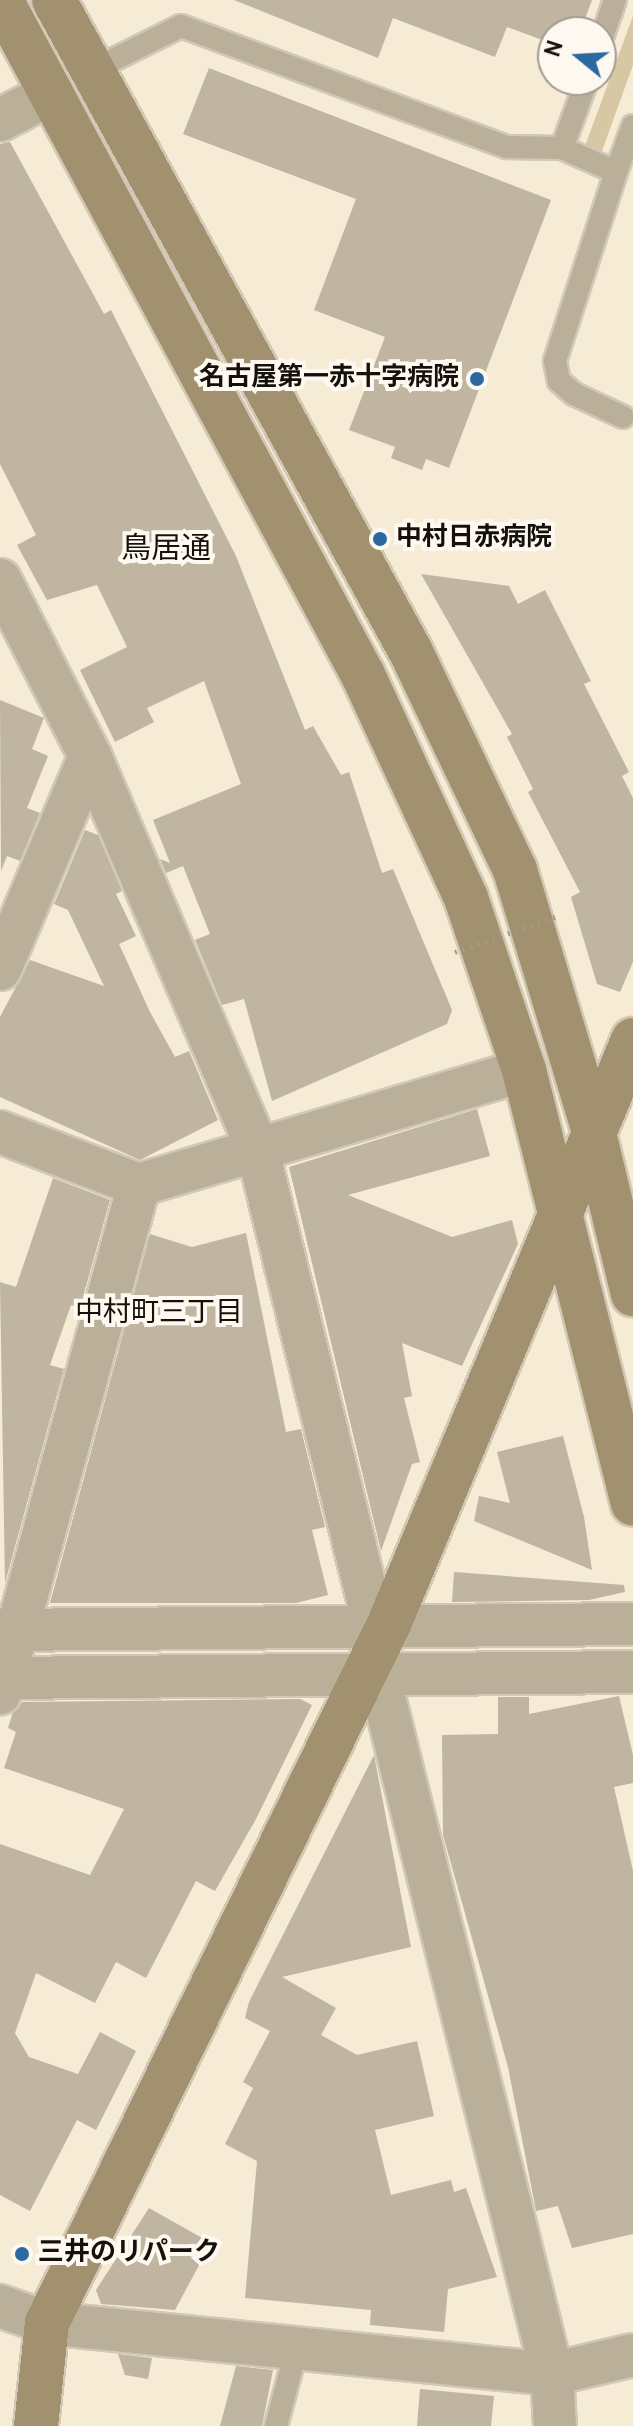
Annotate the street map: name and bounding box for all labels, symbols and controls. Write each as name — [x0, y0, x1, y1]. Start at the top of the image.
north arrow — [537, 16, 617, 96]
text: N — [540, 37, 571, 61]
place label: 名古屋第一赤十字病院 — [199, 363, 459, 395]
marker: 名古屋第一赤十字病院 — [466, 368, 488, 390]
place label: 中村日赤病院 — [396, 523, 552, 555]
marker: 中村日赤病院 — [371, 530, 389, 548]
district label: 鳥居通 — [121, 533, 211, 569]
district label: 中村町三丁目 — [75, 1297, 243, 1331]
place label: 三井のリパーク — [38, 2238, 220, 2270]
marker: 三井のリパーク — [13, 2245, 31, 2263]

